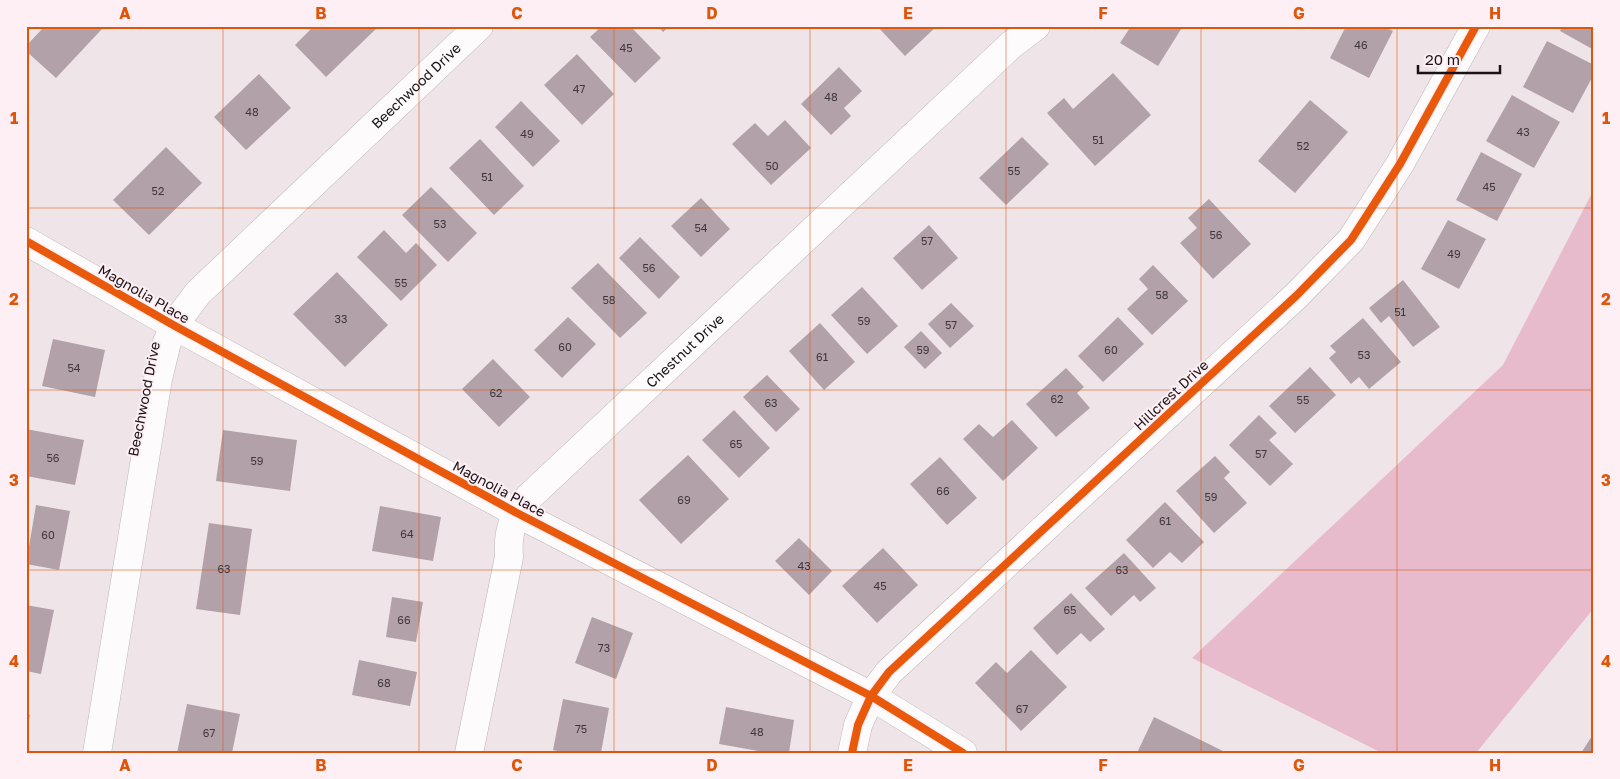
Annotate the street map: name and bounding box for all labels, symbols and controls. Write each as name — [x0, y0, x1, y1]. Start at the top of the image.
text: A — [119, 3, 131, 23]
text: B — [315, 3, 327, 23]
text: C — [511, 3, 523, 23]
text: D — [706, 3, 718, 23]
text: E — [903, 3, 913, 23]
text: F — [1098, 3, 1108, 23]
text: G — [1293, 3, 1305, 23]
text: H — [1489, 3, 1501, 23]
house number: 46 — [1354, 38, 1368, 51]
street label: Beechwood Drive — [368, 39, 464, 132]
house number: 45 — [619, 41, 633, 54]
scale bar — [1418, 42, 1500, 74]
text: 20 m — [1425, 50, 1460, 68]
house number: 47 — [573, 82, 585, 95]
house number: 48 — [824, 90, 838, 103]
house number: 48 — [245, 105, 259, 118]
text: 1 — [10, 108, 18, 128]
text: 1 — [1602, 108, 1610, 128]
house number: 43 — [1516, 125, 1530, 138]
house number: 49 — [520, 127, 534, 140]
house number: 51 — [1092, 133, 1104, 146]
house number: 52 — [1297, 139, 1309, 152]
house number: 50 — [765, 159, 779, 172]
house number: 55 — [1008, 164, 1020, 177]
house number: 51 — [481, 170, 493, 183]
house number: 45 — [1482, 180, 1496, 193]
house number: 52 — [152, 184, 164, 197]
house number: 53 — [434, 217, 446, 230]
house number: 54 — [694, 221, 708, 234]
house number: 56 — [1209, 228, 1223, 241]
house number: 57 — [921, 234, 933, 247]
house number: 49 — [1447, 247, 1461, 260]
street label: Magnolia Place — [96, 261, 193, 327]
house number: 56 — [642, 261, 656, 274]
house number: 55 — [395, 276, 407, 289]
house number: 58 — [1155, 288, 1169, 301]
text: 2 — [9, 289, 19, 309]
text: 2 — [1601, 289, 1611, 309]
house number: 58 — [602, 293, 616, 306]
house number: 51 — [1394, 305, 1406, 318]
street label: Chestnut Drive — [642, 310, 727, 391]
house number: 33 — [335, 312, 347, 325]
house number: 59 — [857, 314, 871, 327]
house number: 57 — [945, 318, 957, 331]
street label: Beechwood Drive — [124, 340, 163, 458]
house number: 60 — [558, 340, 572, 353]
house number: 59 — [916, 343, 930, 356]
house number: 60 — [1104, 343, 1118, 356]
house number: 53 — [1358, 348, 1370, 361]
house number: 61 — [816, 350, 828, 363]
street label: Hillcrest Drive — [1130, 356, 1211, 433]
house number: 54 — [67, 361, 81, 374]
house number: 62 — [489, 386, 503, 399]
house number: 62 — [1050, 392, 1064, 405]
house number: 55 — [1297, 393, 1309, 406]
house number: 63 — [764, 396, 778, 409]
house number: 65 — [729, 437, 743, 450]
house number: 57 — [1255, 447, 1267, 460]
house number: 56 — [46, 451, 60, 464]
house number: 59 — [250, 454, 264, 467]
street label: Magnolia Place — [450, 457, 548, 520]
text: 3 — [9, 470, 19, 490]
text: 3 — [1601, 470, 1611, 490]
house number: 66 — [936, 484, 950, 497]
house number: 59 — [1204, 490, 1218, 503]
house number: 69 — [677, 493, 691, 506]
house number: 61 — [1159, 514, 1171, 527]
house number: 64 — [400, 527, 414, 540]
house number: 60 — [41, 528, 55, 541]
house number: 43 — [797, 559, 811, 572]
house number: 63 — [217, 562, 231, 575]
house number: 63 — [1115, 563, 1129, 576]
house number: 45 — [873, 579, 887, 592]
house number: 65 — [1063, 603, 1077, 616]
house number: 66 — [397, 613, 411, 626]
house number: 73 — [598, 641, 610, 654]
text: 4 — [9, 651, 19, 671]
text: 4 — [1601, 651, 1611, 671]
house number: 68 — [377, 676, 391, 689]
house number: 67 — [1016, 702, 1028, 715]
house number: 75 — [575, 722, 587, 735]
house number: 48 — [750, 725, 764, 738]
house number: 67 — [203, 726, 215, 739]
text: A — [119, 755, 131, 775]
text: B — [315, 755, 327, 775]
text: C — [511, 755, 523, 775]
text: D — [706, 755, 718, 775]
text: E — [903, 755, 913, 775]
text: F — [1098, 755, 1108, 775]
text: G — [1293, 755, 1305, 775]
text: H — [1489, 755, 1501, 775]

